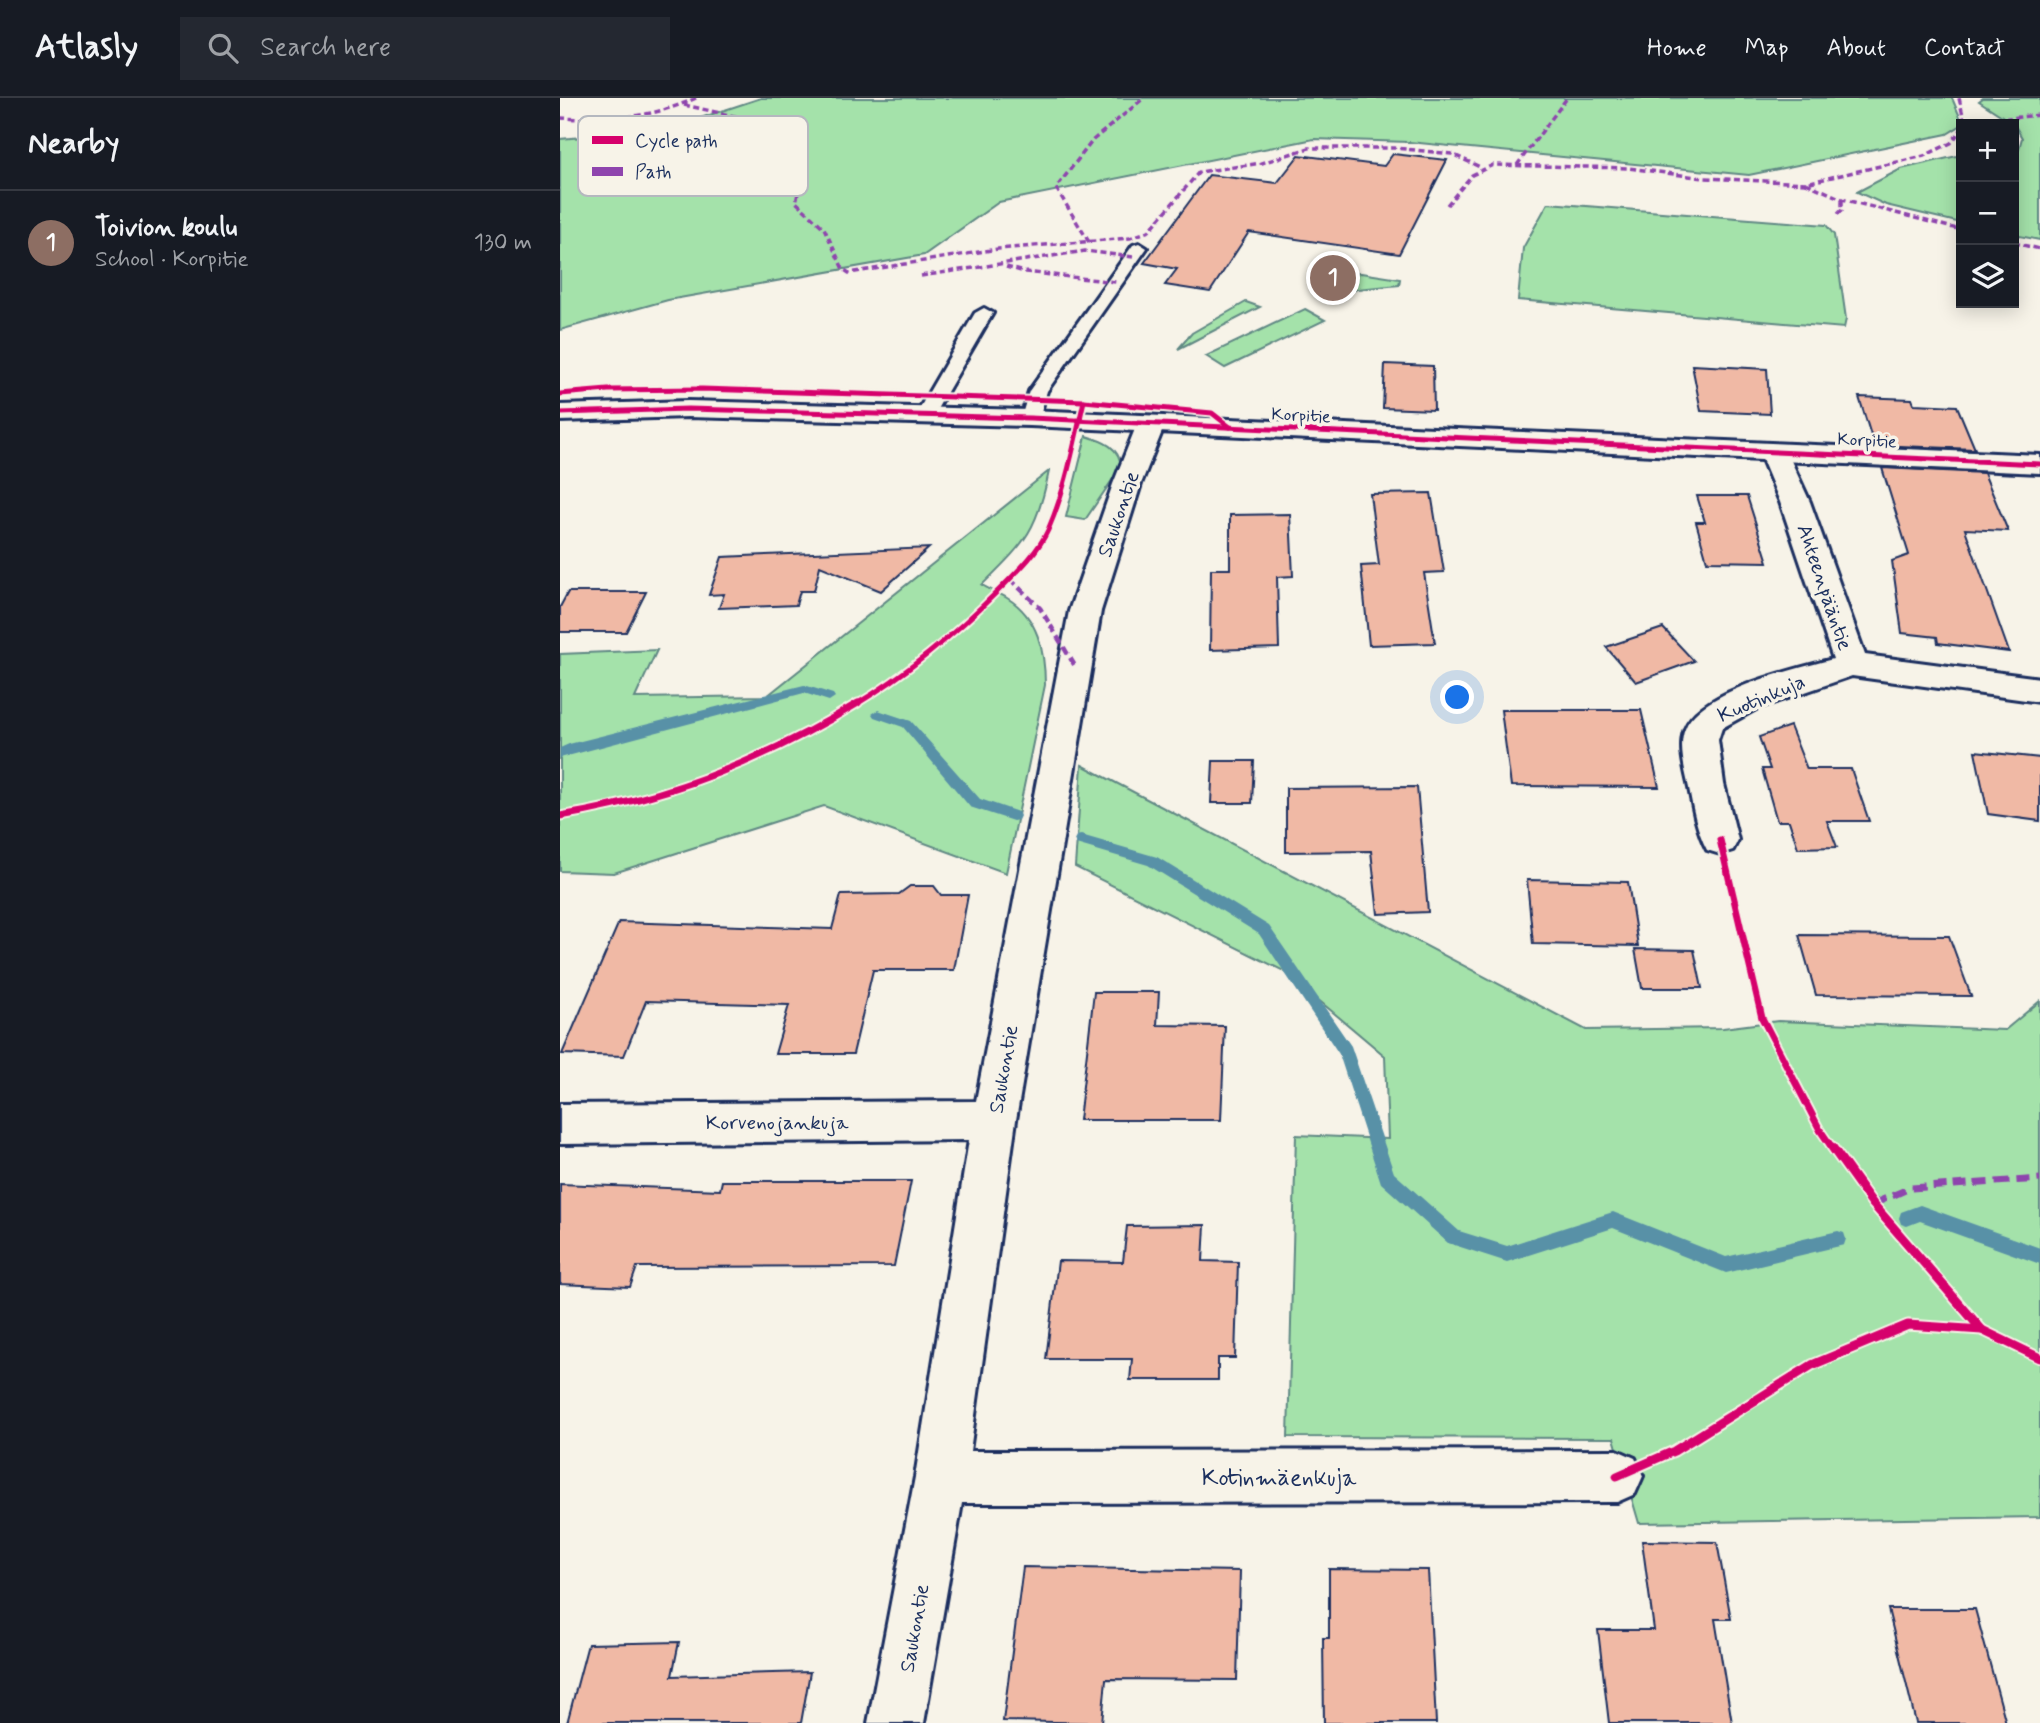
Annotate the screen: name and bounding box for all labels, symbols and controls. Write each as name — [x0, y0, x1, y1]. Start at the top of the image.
search box — [180, 17, 670, 80]
text: Atlasly — [35, 26, 138, 70]
icon: search — [204, 29, 242, 67]
text: Search here — [260, 31, 391, 65]
text: Home — [1647, 33, 1707, 64]
text: Map — [1745, 33, 1789, 64]
text: About — [1827, 33, 1886, 64]
text: Contact — [1924, 33, 2005, 64]
legend — [578, 116, 808, 196]
map controls — [1956, 119, 2019, 308]
button: + — [1956, 119, 2019, 182]
text: Nearby — [28, 124, 119, 163]
text: Cycle path — [635, 129, 718, 154]
text: Path — [635, 160, 672, 185]
button: − — [1956, 182, 2019, 245]
text: Toivion koulu — [95, 211, 237, 245]
text: 1 — [46, 228, 56, 258]
text: 130 m — [474, 228, 532, 258]
text: School · Korpitie — [95, 245, 248, 275]
button: layers — [1956, 245, 2019, 308]
pin: 1 — [1310, 252, 1356, 304]
street label: Korpitie — [1271, 402, 1331, 430]
street label: Korpitie — [1837, 427, 1897, 455]
street label: Saukontie — [1091, 468, 1147, 561]
street label: Ahteenpääntie — [1789, 520, 1859, 654]
street label: Kuotinkuja — [1713, 668, 1809, 730]
your location — [1440, 680, 1474, 714]
street label: Saukontie — [982, 1023, 1026, 1116]
street label: Korvenojankuja — [705, 1109, 849, 1137]
street label: Kotinmäenkuja — [1202, 1463, 1357, 1494]
street label: Saukontie — [893, 1582, 937, 1675]

